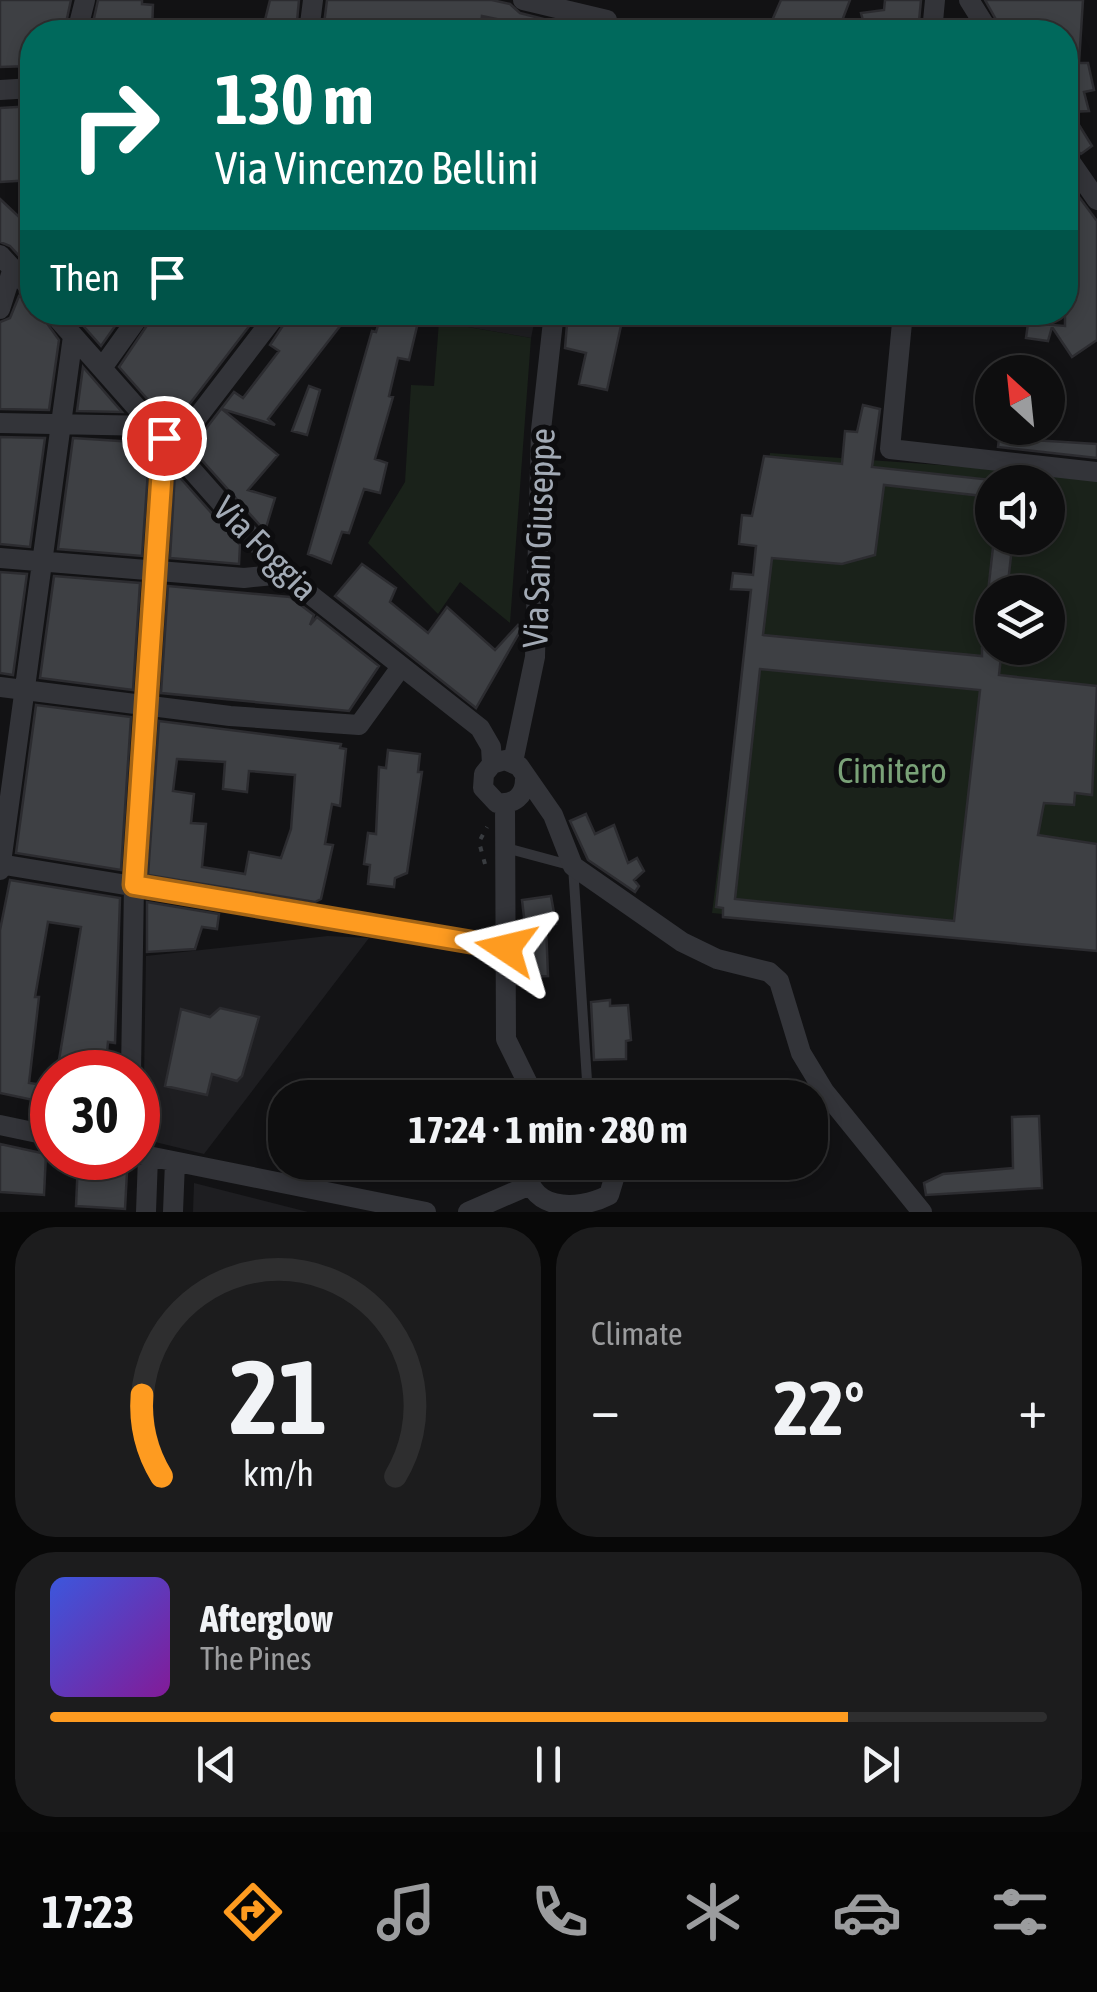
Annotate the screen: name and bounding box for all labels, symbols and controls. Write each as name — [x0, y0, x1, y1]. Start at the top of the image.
text: 130 m — [215, 59, 374, 139]
icon: right — [50, 60, 180, 190]
text: Via Vincenzo Bellini — [215, 142, 539, 194]
icon: arrive — [140, 250, 195, 305]
text: Then — [50, 256, 120, 299]
north arrow — [975, 355, 1065, 445]
map controls — [975, 355, 1065, 665]
pin — [122, 396, 207, 481]
icon: arrive — [137, 411, 192, 466]
street label: Via San Giuseppe — [514, 427, 562, 649]
button: sound — [975, 465, 1065, 555]
street label: Via Foggia — [206, 488, 326, 608]
button: layers — [975, 575, 1065, 665]
park label: Cimitero — [837, 750, 947, 790]
position arrow — [454, 896, 558, 1000]
speed limit sign: 30 — [30, 1050, 160, 1180]
text: 17:24 · 1 min · 280 m — [408, 1108, 688, 1151]
text: Climate — [591, 1315, 683, 1352]
text: 21 — [229, 1337, 327, 1456]
text: 22° — [773, 1365, 865, 1451]
text: − — [591, 1377, 620, 1440]
text: + — [1018, 1377, 1047, 1440]
text: km/h — [243, 1453, 313, 1494]
text: Afterglow — [200, 1597, 333, 1640]
text: The Pines — [200, 1640, 312, 1677]
icon: previous — [189, 1737, 244, 1792]
icon: pause — [521, 1737, 576, 1792]
icon: next — [853, 1737, 908, 1792]
icon: directions — [218, 1877, 288, 1947]
icon: music — [371, 1877, 441, 1947]
icon: phone — [525, 1877, 595, 1947]
icon: climate — [678, 1877, 748, 1947]
icon: car — [832, 1877, 902, 1947]
icon: filters — [985, 1877, 1055, 1947]
text: 17:23 — [42, 1886, 134, 1938]

